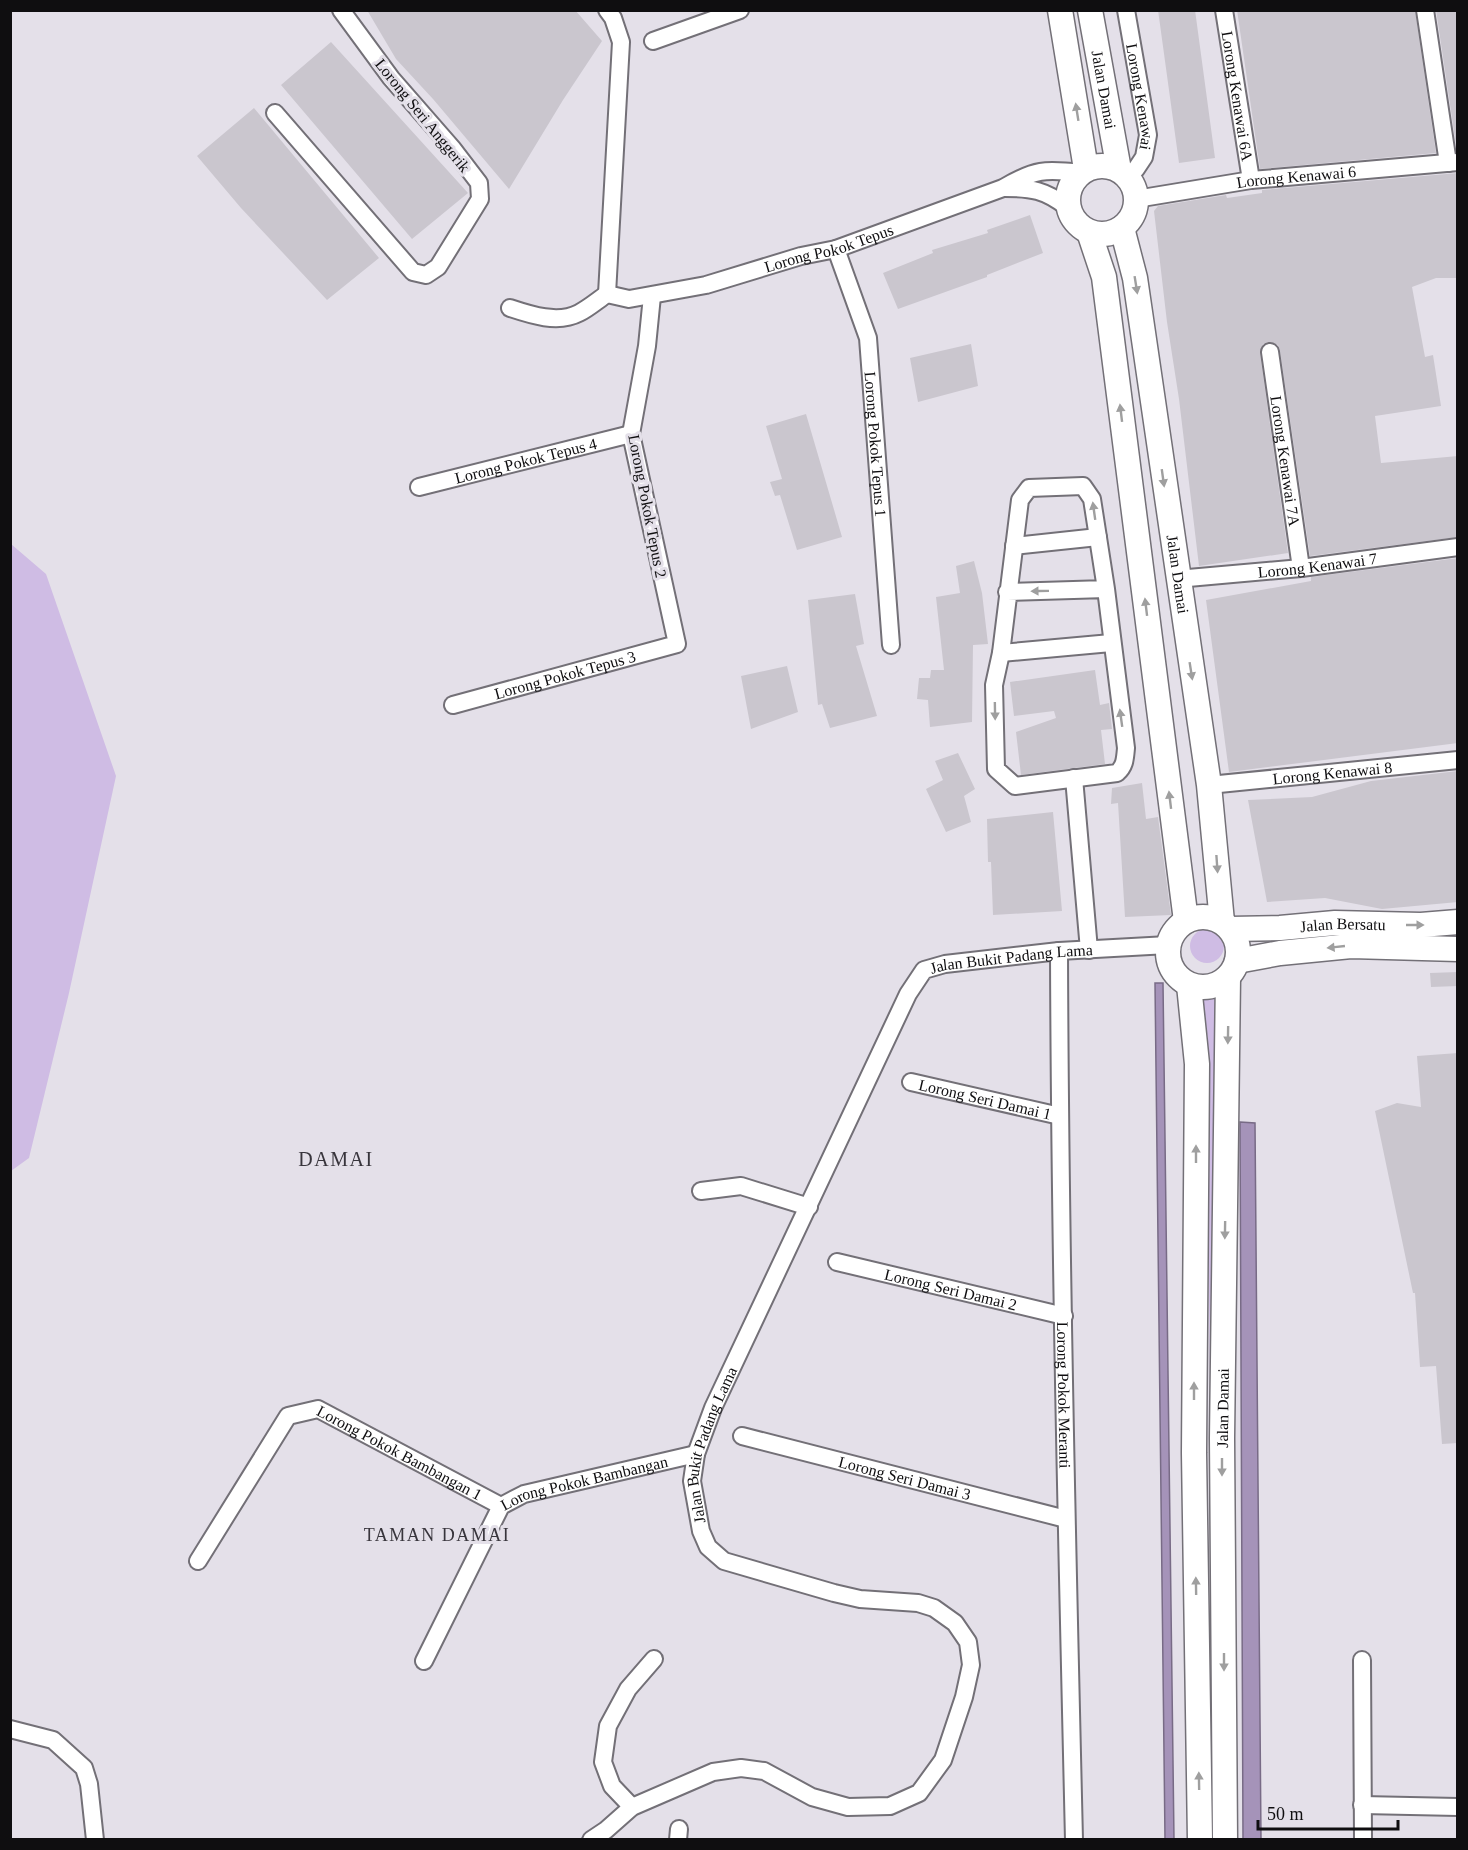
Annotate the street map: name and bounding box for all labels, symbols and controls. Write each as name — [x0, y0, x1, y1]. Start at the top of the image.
street label: Lorong Kenawai 6A — [1218, 30, 1256, 163]
street label: Lorong Kenawai — [1123, 42, 1157, 152]
street label: Jalan Damai — [1088, 49, 1120, 131]
street label: Lorong Seri Anggerik — [371, 55, 473, 176]
one-way arrow — [1072, 102, 1081, 121]
street label: Lorong Kenawai 6 — [1235, 163, 1357, 191]
street label: Lorong Pokok Tepus — [762, 221, 896, 276]
one-way arrow — [1132, 275, 1141, 294]
street label: Lorong Pokok Tepus 1 — [862, 371, 889, 517]
street label: Lorong Kenawai 7A — [1267, 395, 1303, 528]
one-way arrow — [1117, 404, 1126, 423]
street label: Lorong Pokok Tepus 2 — [624, 433, 670, 579]
street label: Lorong Pokok Tepus 4 — [453, 435, 599, 487]
one-way arrow — [1159, 469, 1168, 488]
one-way arrow — [1090, 501, 1099, 520]
street label: Jalan Damai — [1164, 534, 1192, 615]
street label: Lorong Kenawai 7 — [1257, 550, 1378, 581]
one-way arrow — [1031, 586, 1050, 596]
one-way arrow — [1141, 597, 1151, 616]
street label: Lorong Pokok Tepus 3 — [493, 648, 638, 702]
one-way arrow — [1187, 662, 1196, 681]
one-way arrow — [990, 701, 1000, 720]
one-way arrow — [1117, 708, 1126, 727]
street label: Lorong Kenawai 8 — [1272, 759, 1393, 788]
one-way arrow — [1166, 791, 1175, 810]
one-way arrow — [1213, 855, 1222, 874]
street label: Jalan Bersatu — [1299, 915, 1386, 935]
one-way arrow — [1405, 920, 1424, 930]
street label: Jalan Bukit Padang Lama — [928, 941, 1093, 977]
one-way arrow — [1327, 943, 1346, 952]
one-way arrow — [1223, 1026, 1232, 1045]
street label: Lorong Seri Damai 1 — [917, 1076, 1053, 1123]
one-way arrow — [1191, 1145, 1201, 1164]
district label: DAMAI — [298, 1148, 374, 1170]
one-way arrow — [1220, 1221, 1230, 1240]
street label: Lorong Seri Damai 2 — [883, 1266, 1019, 1314]
street label: Lorong Pokok Meranti — [1054, 1321, 1074, 1469]
street label: Jalan Bukit Padang Lama — [683, 1364, 740, 1525]
street label: Jalan Damai — [1214, 1368, 1232, 1448]
one-way arrow — [1189, 1382, 1199, 1401]
street label: Lorong Pokok Bambangan 1 — [314, 1402, 485, 1503]
street label: Lorong Pokok Bambangan — [498, 1453, 669, 1514]
street label: Lorong Seri Damai 3 — [837, 1453, 972, 1503]
one-way arrow — [1217, 1458, 1227, 1477]
district label: TAMAN DAMAI — [364, 1525, 510, 1545]
one-way arrow — [1191, 1577, 1201, 1596]
one-way arrow — [1219, 1653, 1229, 1672]
one-way arrow — [1194, 1772, 1204, 1791]
scale bar — [1258, 1793, 1398, 1831]
text: 50 m — [1267, 1804, 1304, 1824]

